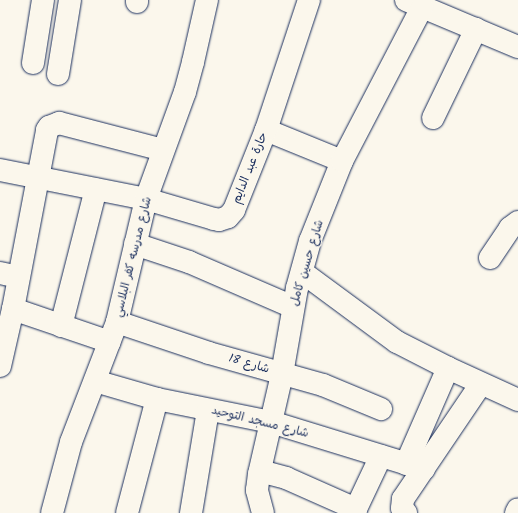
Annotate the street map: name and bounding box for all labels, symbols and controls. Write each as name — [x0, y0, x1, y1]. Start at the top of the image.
street label: حارة عبد الدايم — [229, 130, 271, 206]
street label: شارع مدرسه كفر البلاسي — [111, 195, 155, 319]
street label: شارع حسين كامل — [287, 218, 327, 308]
street label: شارع 18 — [227, 351, 271, 377]
street label: شارع مسجد التوحيد — [210, 403, 310, 441]

